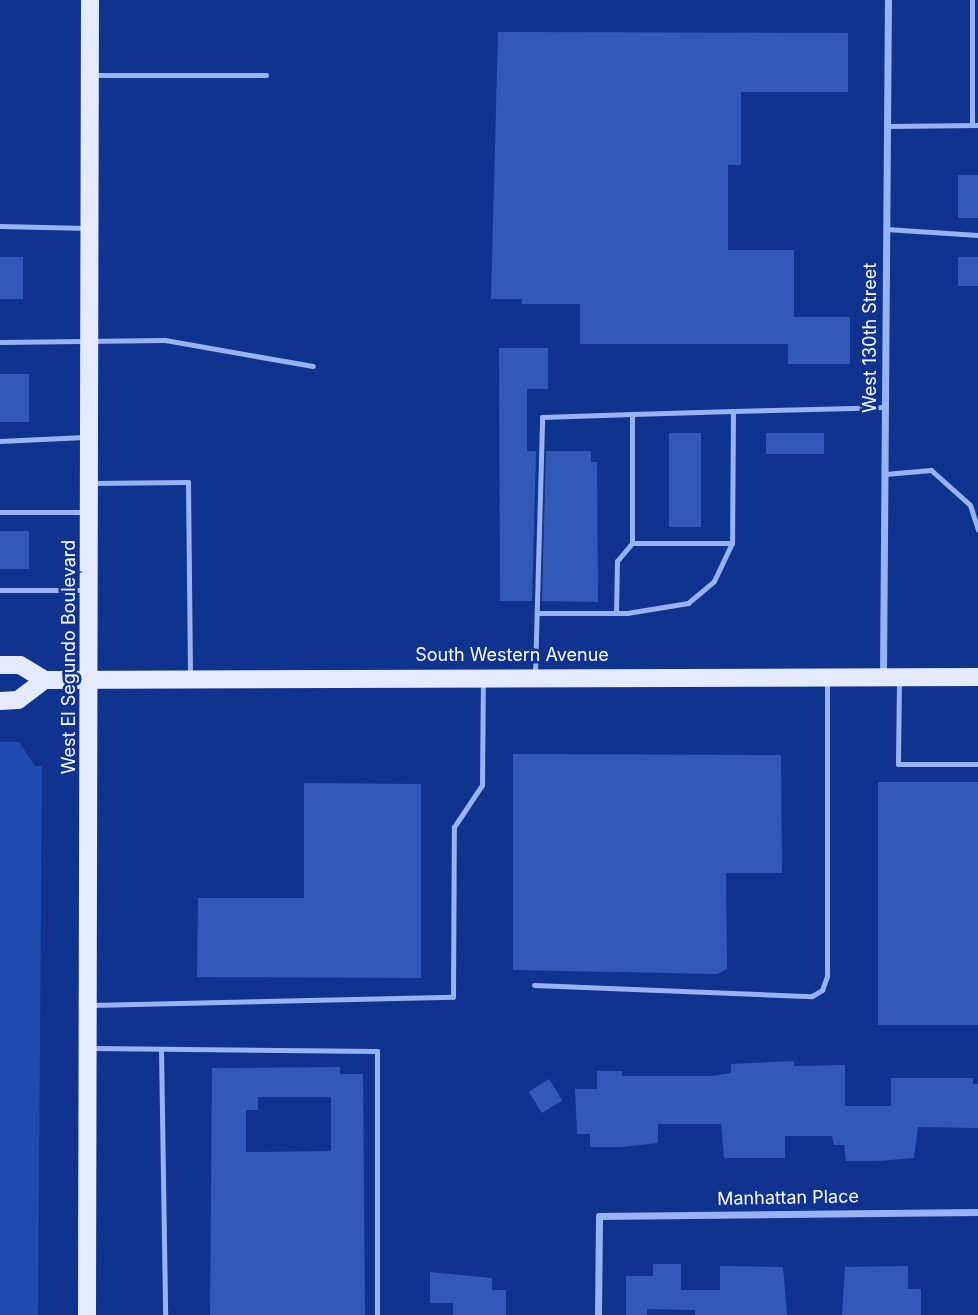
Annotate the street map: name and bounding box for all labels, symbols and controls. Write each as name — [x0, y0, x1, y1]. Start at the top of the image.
street label: West 130th Street — [859, 263, 881, 413]
street label: West El Segundo Boulevard — [58, 540, 80, 774]
street label: South Western Avenue — [415, 644, 609, 666]
street label: Manhattan Place — [717, 1186, 859, 1210]

